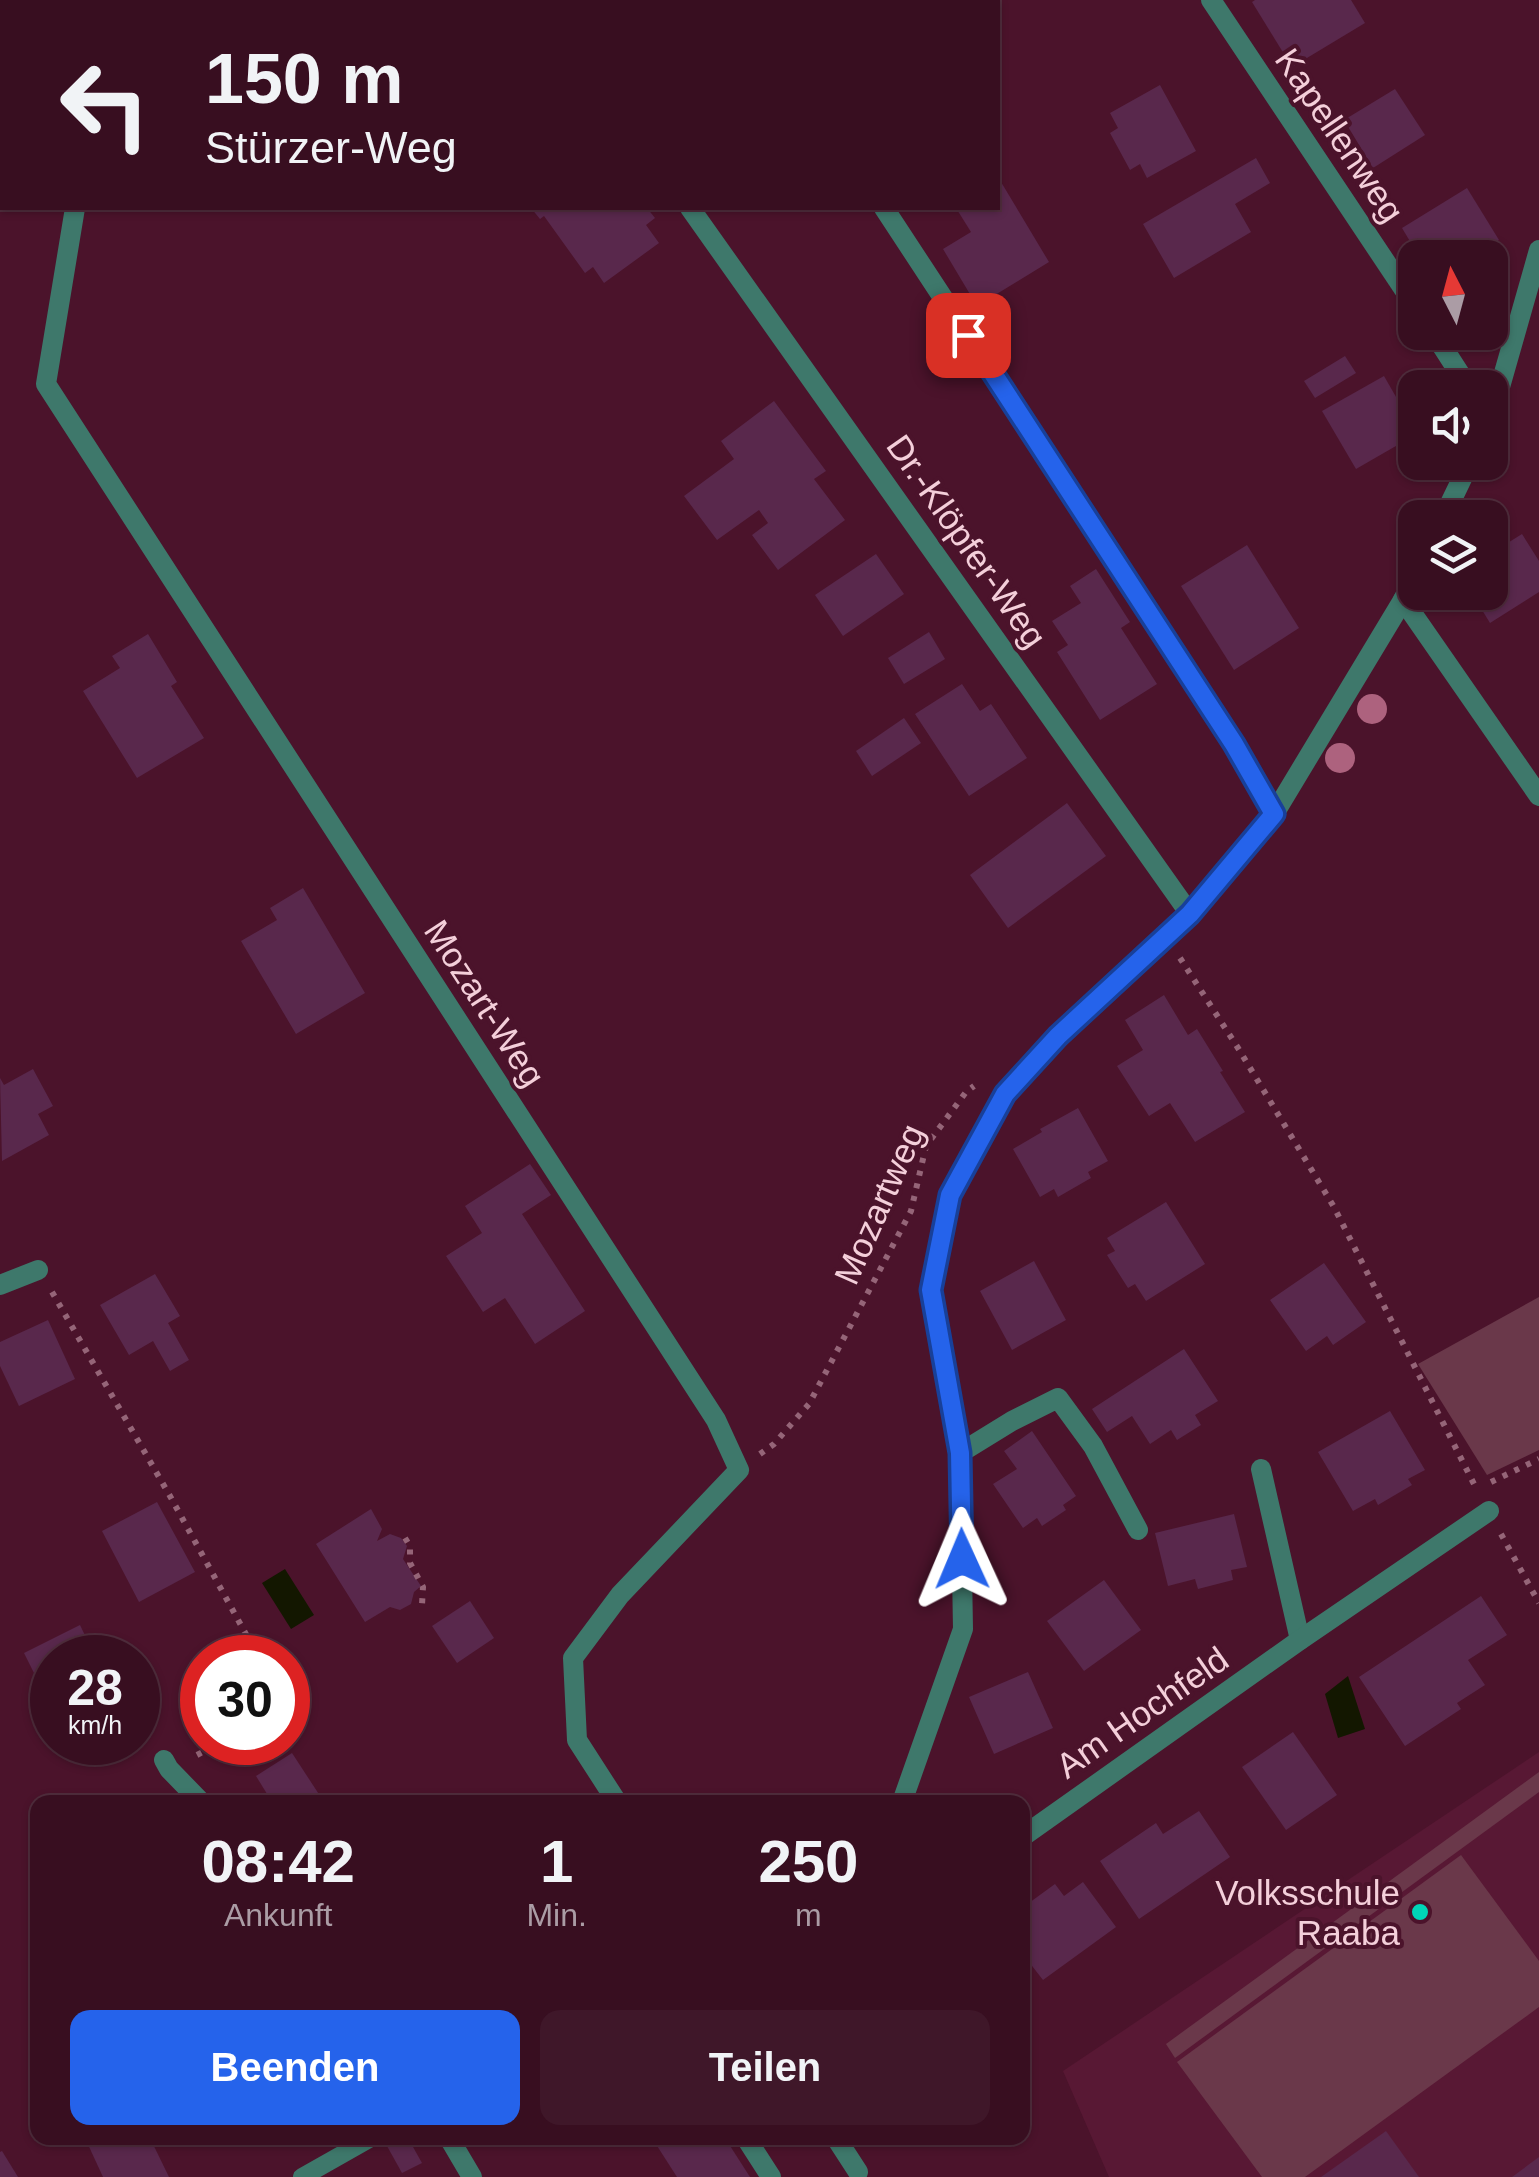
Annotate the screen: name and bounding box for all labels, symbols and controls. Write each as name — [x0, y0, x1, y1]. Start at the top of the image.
icon: left — [40, 40, 170, 170]
text: 150 m — [205, 40, 403, 118]
street label: Kapellenweg — [1268, 41, 1412, 229]
text: Stürzer-Weg — [205, 122, 457, 173]
north arrow — [1398, 240, 1508, 350]
map controls — [1398, 240, 1508, 610]
pin — [926, 293, 1011, 378]
icon: arrive — [941, 308, 996, 363]
button: sound — [1398, 370, 1508, 480]
street label: Dr.-Klöpfer-Weg — [879, 427, 1055, 655]
button: layers — [1398, 500, 1508, 610]
street label: Mozart-Weg — [417, 913, 553, 1093]
street label: Mozartweg — [826, 1118, 932, 1290]
position arrow — [910, 1507, 1014, 1611]
speed limit sign: 30 — [180, 1635, 310, 1765]
street label: Am Hochfeld — [1049, 1639, 1235, 1785]
text: 28 — [67, 1660, 123, 1716]
text: km/h — [68, 1711, 122, 1739]
text: 08:42 — [201, 1828, 355, 1895]
text: 1 — [540, 1828, 573, 1895]
text: 250 — [758, 1828, 858, 1895]
place label: Volksschule Raaba — [1215, 1873, 1401, 1952]
text: Ankunft — [224, 1897, 332, 1933]
text: Min. — [526, 1897, 587, 1933]
text: m — [795, 1897, 822, 1933]
marker: Volksschule Raaba — [1409, 1901, 1431, 1923]
button: Beenden — [70, 2010, 520, 2125]
button: Teilen — [540, 2010, 990, 2125]

